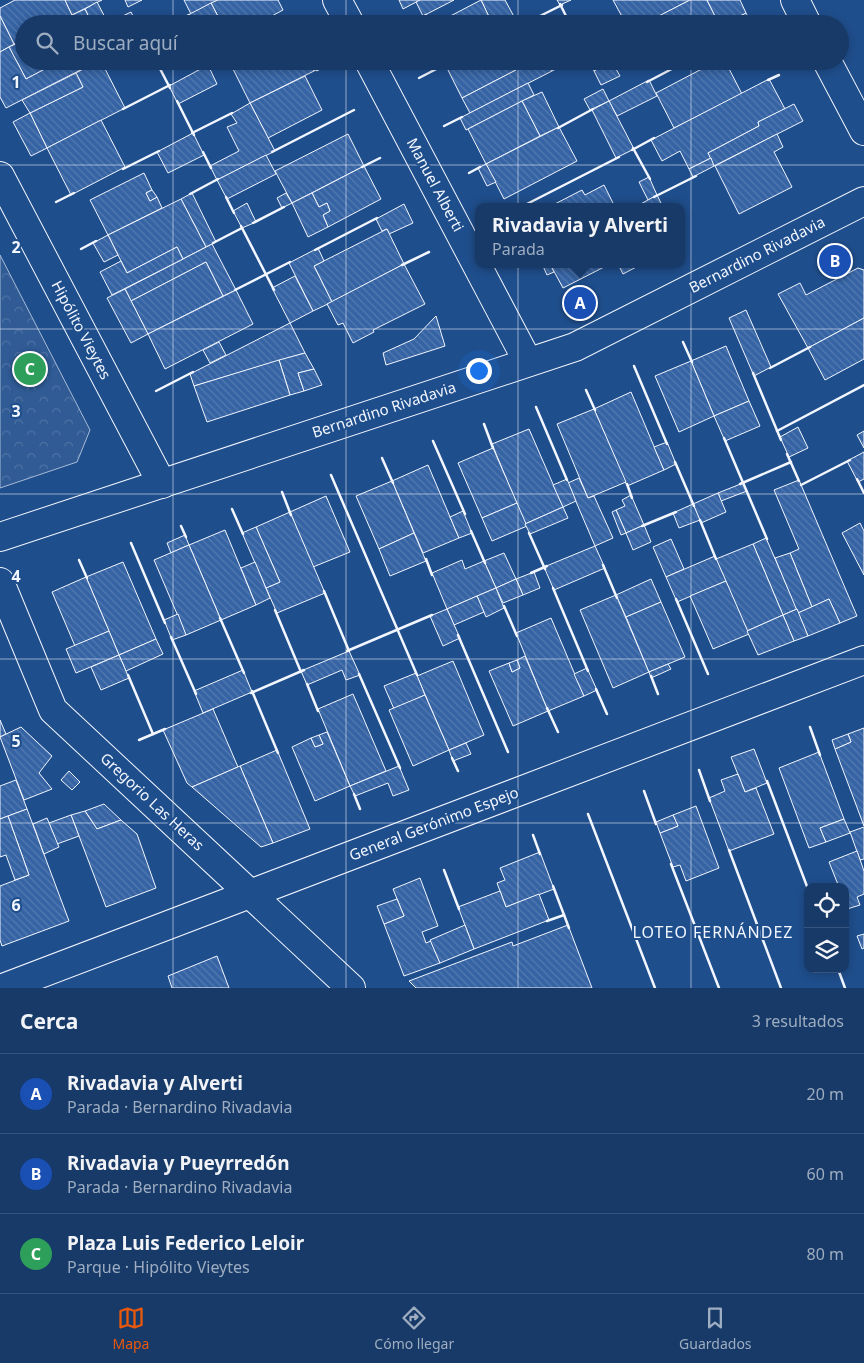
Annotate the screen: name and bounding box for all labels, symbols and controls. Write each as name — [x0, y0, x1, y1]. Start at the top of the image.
search box — [15, 15, 849, 70]
icon: search — [33, 29, 61, 57]
text: Buscar aquí — [73, 30, 178, 56]
text: 1 — [11, 71, 21, 93]
street label: Manuel Alberti — [403, 134, 469, 235]
popup — [475, 203, 685, 268]
street label: Bernardino Rivadavia — [685, 211, 828, 297]
text: Rivadavia y Alverti — [492, 212, 668, 238]
text: 2 — [11, 236, 21, 258]
text: Parada — [492, 238, 545, 260]
pin: B — [819, 242, 851, 280]
street label: Hipólito Vieytes — [47, 277, 116, 382]
pin: A — [564, 284, 596, 322]
pin: C — [14, 350, 46, 388]
your location — [466, 358, 492, 384]
street label: Bernardino Rivadavia — [309, 376, 458, 442]
text: 3 — [11, 400, 21, 422]
text: 4 — [11, 565, 21, 587]
text: 5 — [11, 730, 21, 752]
street label: Gregorio Las Heras — [96, 748, 209, 855]
street label: General Gerónimo Espejo — [346, 782, 521, 865]
map controls — [804, 883, 849, 973]
button: locate — [804, 883, 849, 928]
text: 6 — [11, 894, 21, 916]
district label: LOTEO FERNÁNDEZ — [633, 921, 793, 943]
button: layers — [804, 928, 849, 973]
text: Cerca — [20, 1007, 78, 1035]
text: 3 resultados — [752, 1010, 844, 1032]
text: Rivadavia y Alverti — [67, 1070, 243, 1096]
text: A — [30, 1083, 42, 1105]
text: 20 m — [807, 1083, 844, 1105]
text: Parada · Bernardino Rivadavia — [67, 1096, 292, 1118]
text: Rivadavia y Pueyrredón — [67, 1150, 290, 1176]
text: B — [31, 1163, 41, 1185]
text: 60 m — [807, 1163, 844, 1185]
text: Parada · Bernardino Rivadavia — [67, 1176, 292, 1198]
text: Plaza Luis Federico Leloir — [67, 1230, 304, 1256]
text: C — [31, 1243, 41, 1265]
text: 80 m — [807, 1243, 844, 1265]
text: Parque · Hipólito Vieytes — [67, 1256, 250, 1278]
tab: Mapa — [112, 1304, 149, 1353]
tab: Cómo llegar — [374, 1304, 454, 1353]
tab: Guardados — [679, 1304, 752, 1353]

